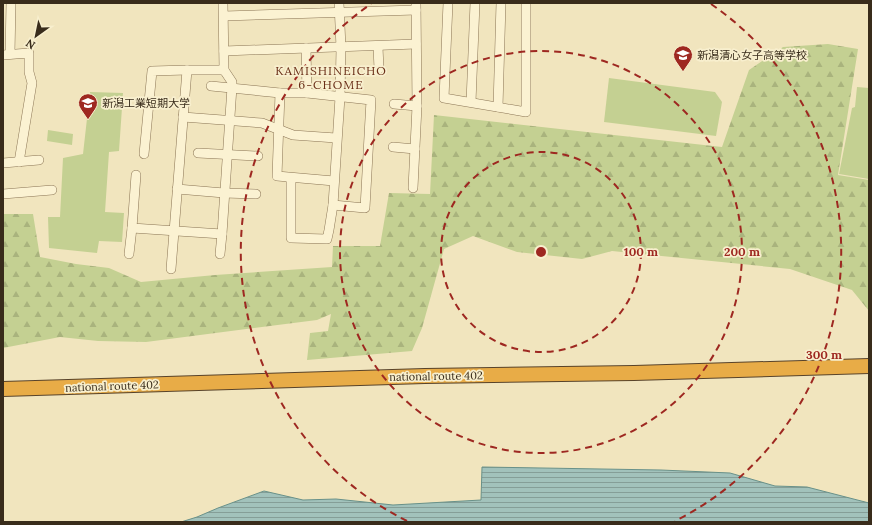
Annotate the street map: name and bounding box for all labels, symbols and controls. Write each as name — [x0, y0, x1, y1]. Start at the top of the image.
north arrow — [16, 16, 56, 56]
text: N — [23, 36, 38, 53]
school or university icon: 新潟清心女子高等学校 — [672, 44, 694, 72]
place label: 新潟清心女子高等学校 — [697, 48, 807, 62]
district label: KAMISHINEICHO 6-CHOME — [275, 63, 387, 92]
school or university icon: 新潟工業短期大学 — [77, 92, 99, 120]
place label: 新潟工業短期大学 — [102, 96, 190, 110]
text: 100 m — [624, 244, 658, 259]
text: 200 m — [724, 244, 760, 259]
centre of rings — [534, 245, 548, 259]
text: 300 m — [806, 347, 842, 362]
street label: national route 402 — [389, 368, 483, 384]
street label: national route 402 — [65, 377, 159, 395]

